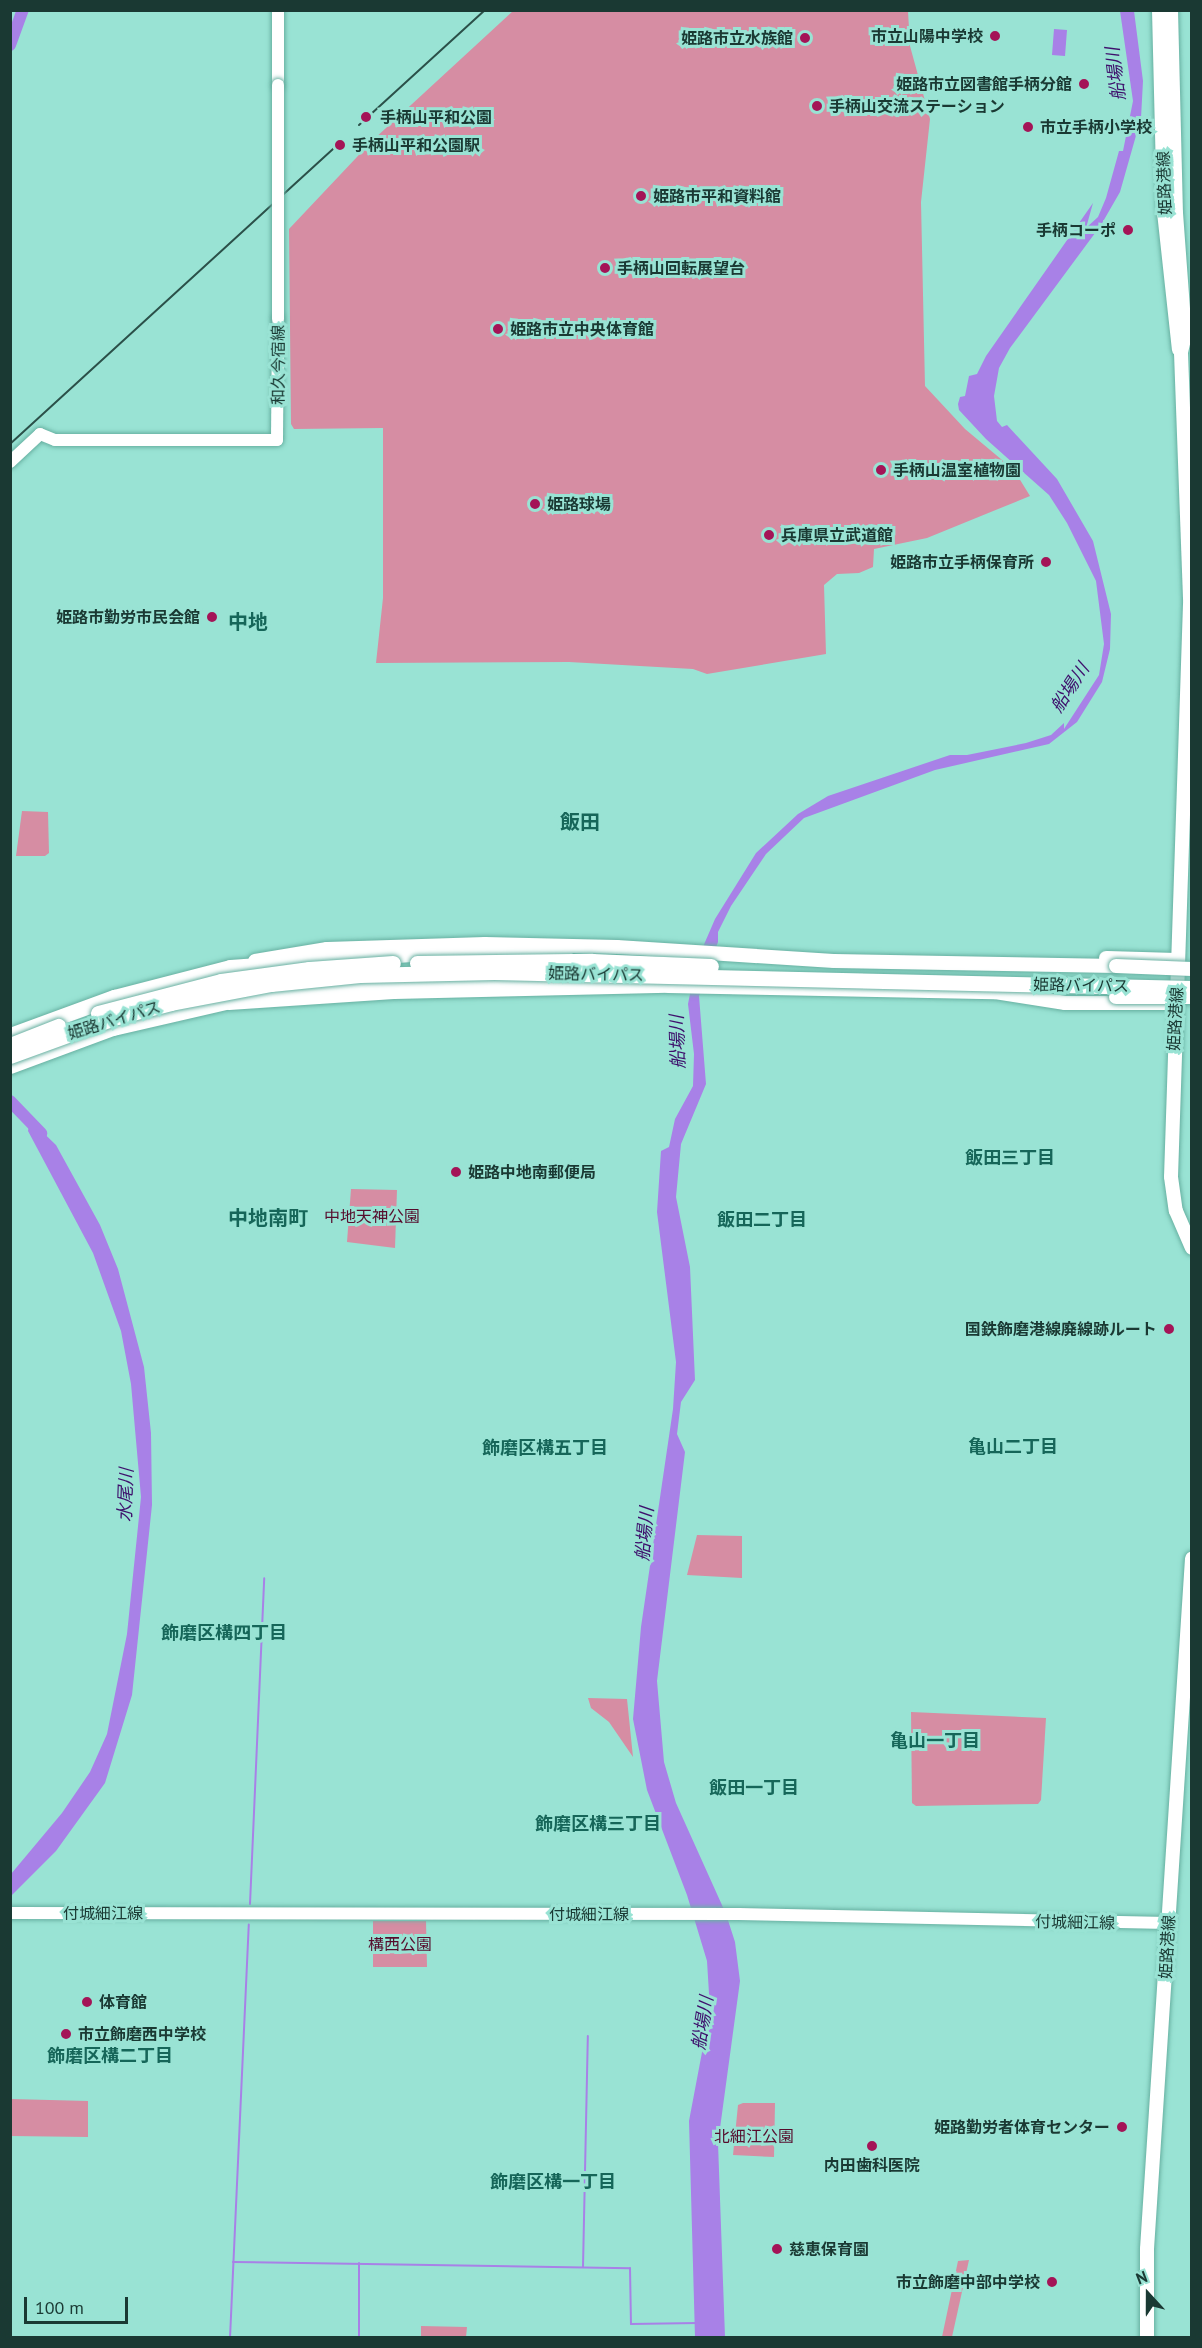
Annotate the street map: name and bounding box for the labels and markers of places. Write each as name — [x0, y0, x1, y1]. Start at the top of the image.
place label: 市立山陽中学校 — [871, 26, 983, 46]
place label: 姫路市立水族館 — [681, 28, 793, 48]
marker: 市立山陽中学校 — [988, 29, 1002, 43]
marker: 姫路市立水族館 — [798, 31, 812, 45]
place label: 姫路市立図書館手柄分館 — [896, 74, 1072, 94]
marker: 姫路市立図書館手柄分館 — [1077, 77, 1091, 91]
place label: 手柄山交流ステーション — [829, 96, 1005, 116]
marker: 手柄山交流ステーション — [810, 99, 824, 113]
place label: 手柄山平和公園 — [380, 107, 492, 127]
marker: 手柄山平和公園 — [357, 108, 375, 126]
place label: 市立手柄小学校 — [1040, 117, 1152, 137]
marker: 市立手柄小学校 — [1021, 120, 1035, 134]
place label: 手柄山平和公園駅 — [352, 135, 480, 155]
marker: 手柄山平和公園駅 — [333, 138, 347, 152]
place label: 姫路市平和資料館 — [653, 186, 781, 206]
marker: 姫路市平和資料館 — [634, 189, 648, 203]
place label: 手柄コーポ — [1036, 220, 1116, 240]
marker: 手柄コーポ — [1121, 223, 1135, 237]
place label: 手柄山回転展望台 — [617, 258, 745, 278]
marker: 手柄山回転展望台 — [598, 261, 612, 275]
place label: 姫路市立中央体育館 — [510, 319, 654, 339]
marker: 姫路市立中央体育館 — [491, 322, 505, 336]
place label: 手柄山温室植物園 — [893, 460, 1021, 480]
marker: 手柄山温室植物園 — [874, 463, 888, 477]
place label: 姫路球場 — [547, 494, 611, 514]
marker: 姫路球場 — [528, 497, 542, 511]
place label: 兵庫県立武道館 — [781, 525, 893, 545]
marker: 兵庫県立武道館 — [762, 528, 776, 542]
place label: 姫路市立手柄保育所 — [890, 552, 1034, 572]
marker: 姫路市立手柄保育所 — [1039, 555, 1053, 569]
place label: 姫路市勤労市民会館 — [56, 607, 200, 627]
marker: 姫路市勤労市民会館 — [205, 610, 219, 624]
place label: 姫路中地南郵便局 — [468, 1162, 596, 1182]
marker: 姫路中地南郵便局 — [449, 1165, 463, 1179]
place label: 国鉄飾磨港線廃線跡ルート — [965, 1319, 1157, 1339]
marker: 国鉄飾磨港線廃線跡ルート — [1162, 1322, 1176, 1336]
place label: 体育館 — [99, 1992, 147, 2012]
marker: 体育館 — [80, 1995, 94, 2009]
place label: 市立飾磨西中学校 — [78, 2024, 206, 2044]
marker: 市立飾磨西中学校 — [59, 2027, 73, 2041]
place label: 姫路勤労者体育センター — [934, 2117, 1110, 2137]
marker: 姫路勤労者体育センター — [1115, 2120, 1129, 2134]
marker: 内田歯科医院 — [865, 2139, 879, 2153]
place label: 内田歯科医院 — [824, 2155, 920, 2175]
place label: 慈恵保育園 — [789, 2239, 869, 2259]
marker: 慈恵保育園 — [770, 2242, 784, 2256]
place label: 市立飾磨中部中学校 — [896, 2272, 1040, 2292]
marker: 市立飾磨中部中学校 — [1045, 2275, 1059, 2289]

